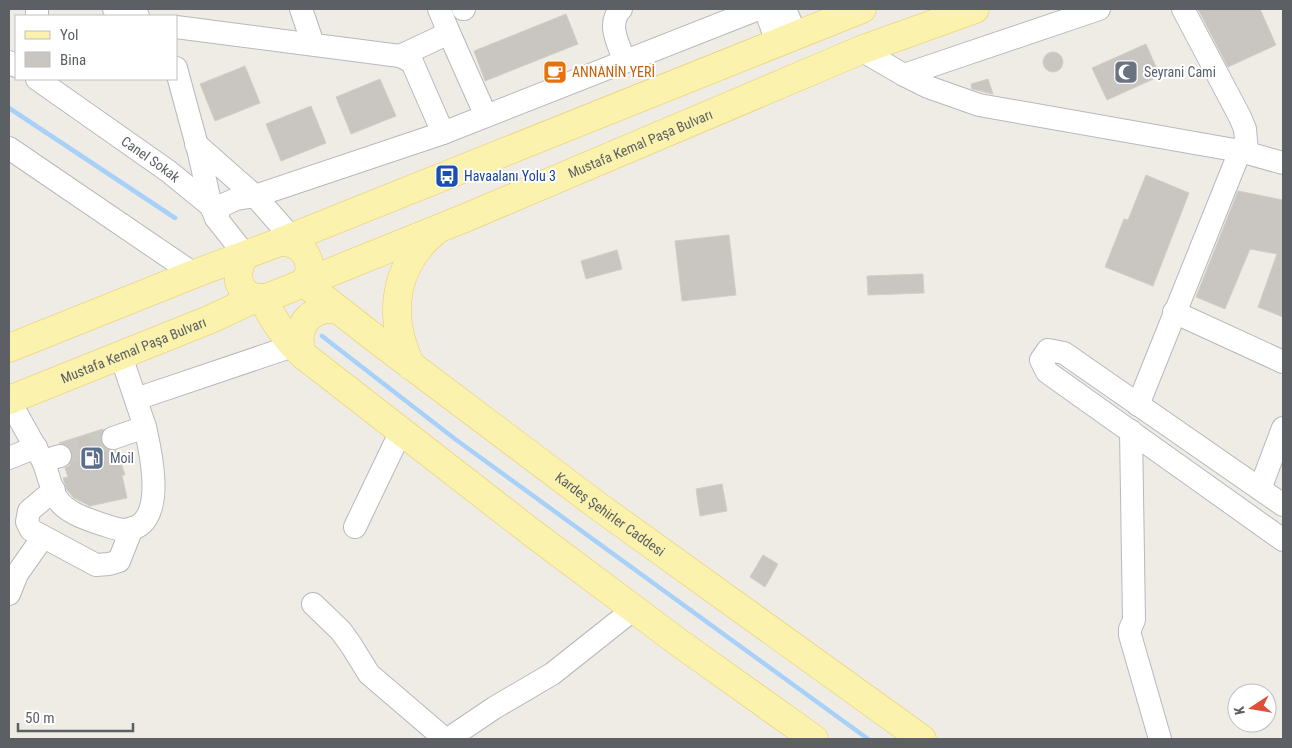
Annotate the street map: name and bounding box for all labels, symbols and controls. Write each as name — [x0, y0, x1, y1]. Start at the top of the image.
legend — [15, 15, 178, 80]
text: Yol — [60, 26, 78, 44]
text: Bina — [60, 51, 86, 69]
cafe icon: ANNANİN YERİ — [542, 59, 568, 85]
mosque icon: Seyrani Cami — [1113, 59, 1139, 85]
place label: ANNANİN YERİ — [572, 64, 655, 80]
place label: Seyrani Cami — [1144, 64, 1216, 80]
street label: Mustafa Kemal Paşa Bulvarı — [566, 106, 715, 181]
street label: Canel Sokak — [118, 133, 184, 186]
bus stop icon: Havaalanı Yolu 3 — [434, 163, 460, 189]
place label: Havaalanı Yolu 3 — [464, 168, 556, 184]
street label: Mustafa Kemal Paşa Bulvarı — [58, 314, 208, 386]
fuel station icon: Moil — [79, 445, 105, 471]
place label: Moil — [110, 450, 134, 466]
street label: Kardeş Şehirler Caddesi — [552, 469, 668, 559]
north arrow — [1227, 683, 1277, 733]
scale bar — [18, 700, 132, 732]
text: K — [1231, 705, 1248, 716]
text: 50 m — [25, 709, 55, 727]

